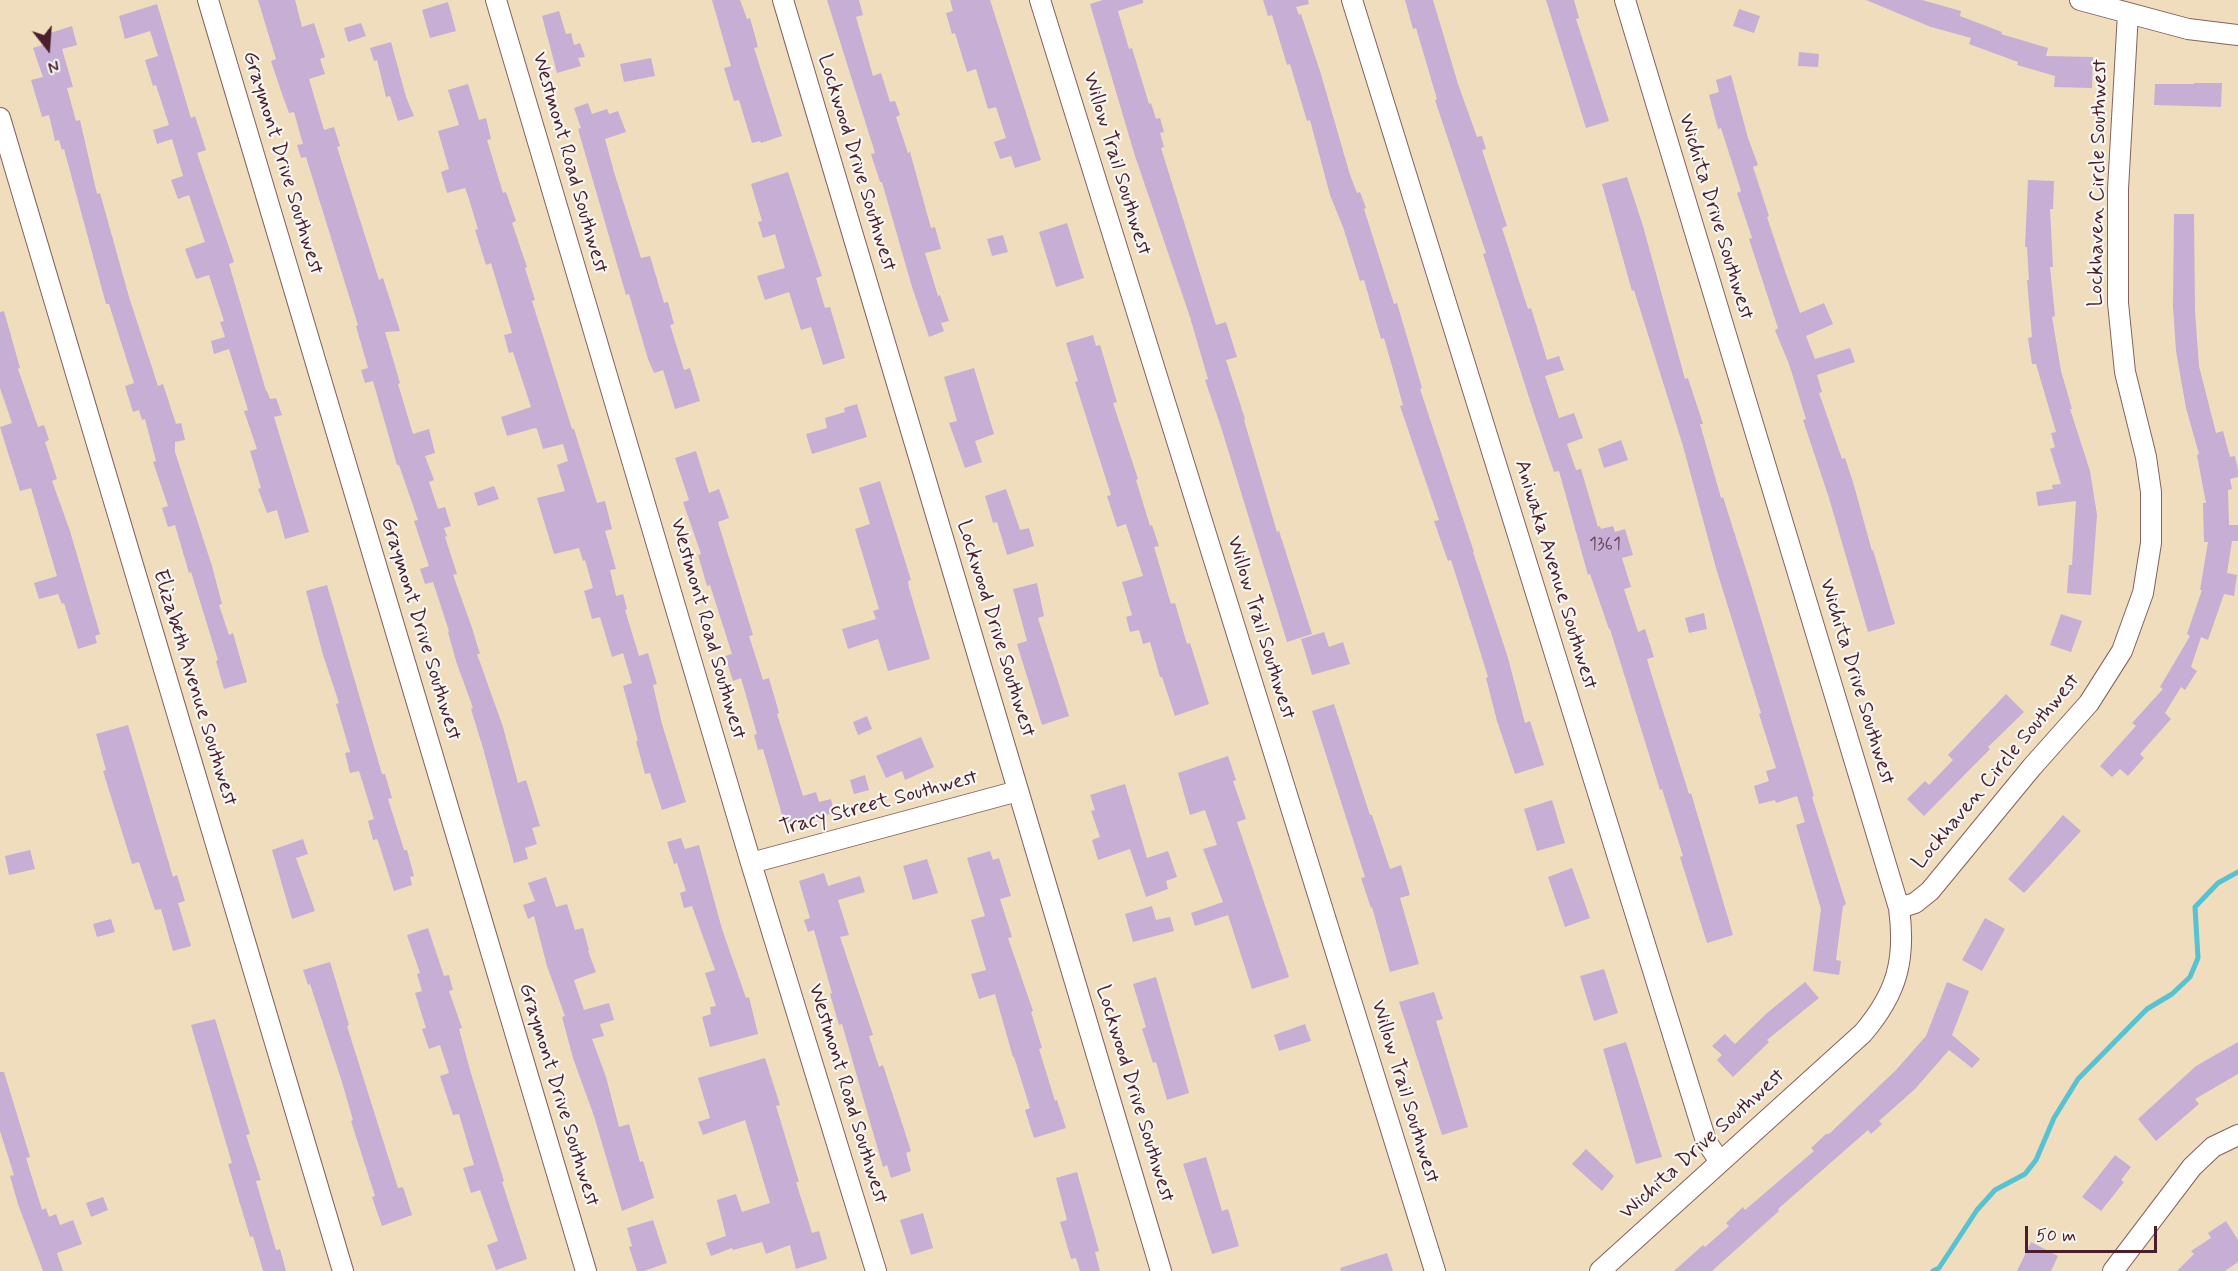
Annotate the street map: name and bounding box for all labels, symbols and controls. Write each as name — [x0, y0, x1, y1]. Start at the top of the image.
north arrow — [18, 18, 78, 78]
street label: Graymont Drive Southwest — [236, 48, 328, 278]
street label: Westmont Road Southwest — [525, 50, 613, 276]
street label: Lockwood Drive Southwest — [811, 51, 901, 275]
text: N — [45, 54, 62, 77]
street label: Lockhaven Circle Southwest — [2084, 59, 2114, 307]
street label: Willow Trail Southwest — [1076, 69, 1156, 259]
street label: Wichita Drive Southwest — [1672, 111, 1758, 323]
street label: Aniwaka Avenue Southwest — [1508, 457, 1602, 693]
street label: Graymont Drive Southwest — [374, 514, 466, 744]
street label: Westmont Road Southwest — [663, 516, 751, 742]
street label: Lockwood Drive Southwest — [950, 517, 1040, 741]
street label: Willow Trail Southwest — [1220, 533, 1300, 723]
house number: 1361 — [1589, 534, 1621, 556]
street label: Elizabeth Avenue Southwest — [146, 567, 242, 809]
street label: Wichita Drive Southwest — [1813, 576, 1899, 788]
street label: Lockhaven Circle Southwest — [1908, 669, 2086, 875]
street label: Tracy Street Southwest — [777, 765, 981, 843]
street label: Graymont Drive Southwest — [512, 980, 604, 1210]
street label: Westmont Road Southwest — [802, 981, 892, 1207]
street label: Lockwood Drive Southwest — [1089, 982, 1179, 1206]
street label: Willow Trail Southwest — [1364, 997, 1444, 1187]
street label: Wichita Drive Southwest — [1615, 1064, 1791, 1226]
scale bar — [2028, 1214, 2160, 1252]
text: 50 m — [2036, 1224, 2076, 1248]

